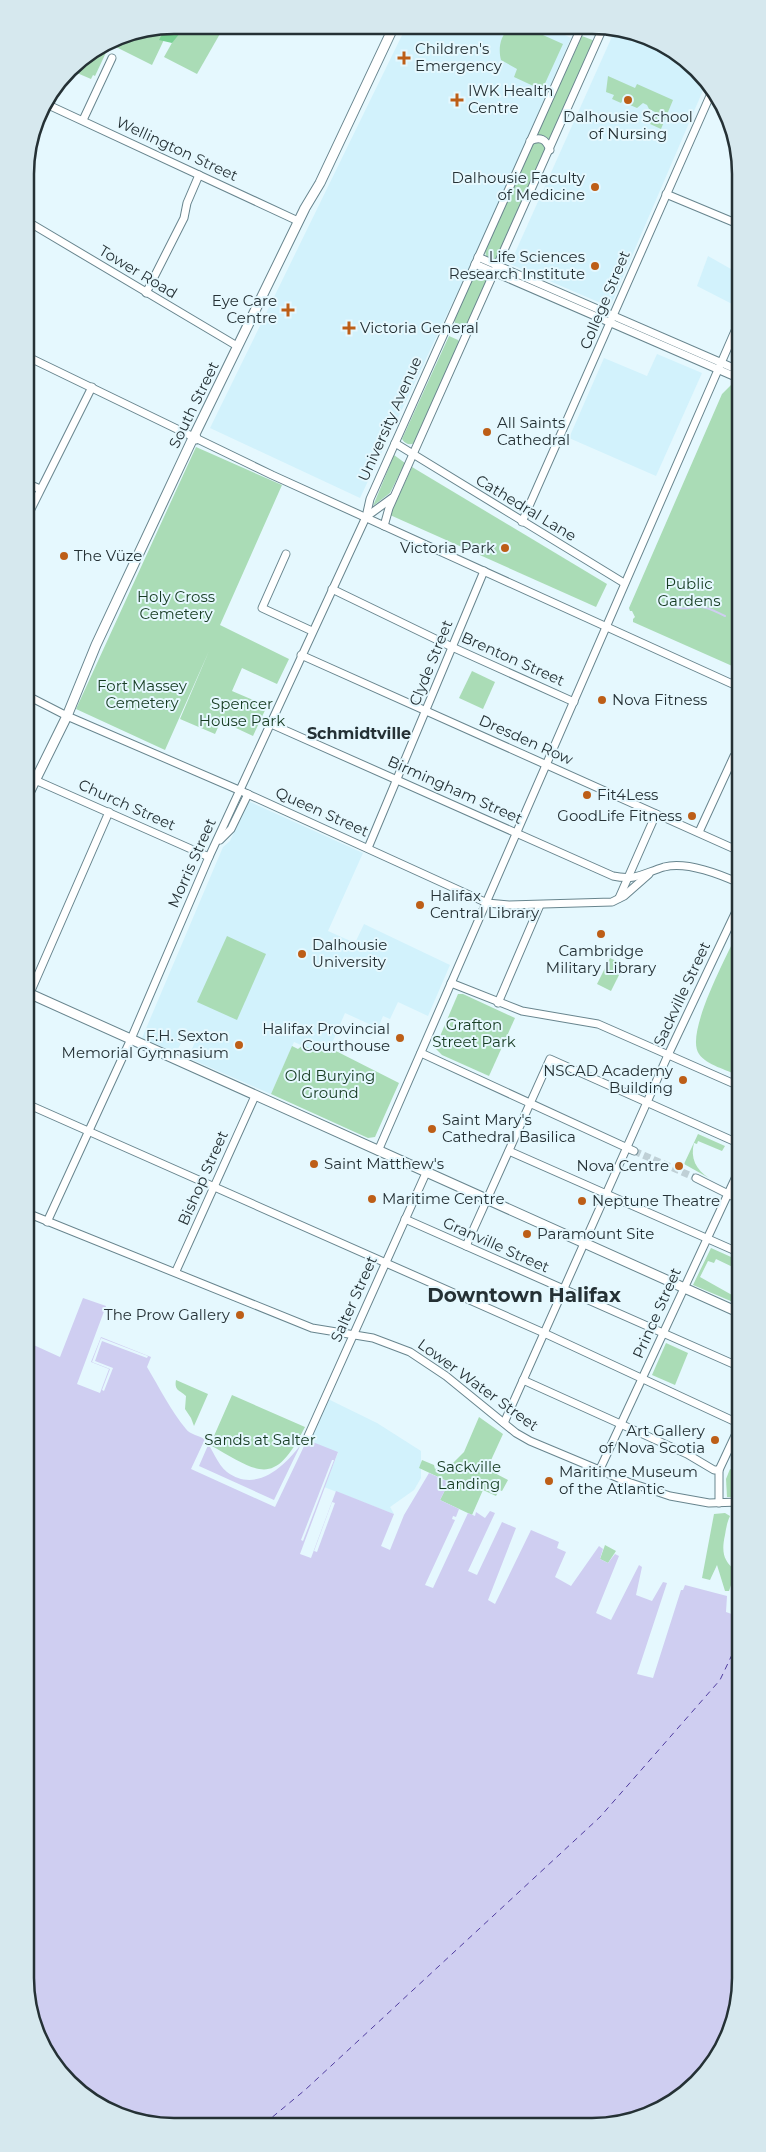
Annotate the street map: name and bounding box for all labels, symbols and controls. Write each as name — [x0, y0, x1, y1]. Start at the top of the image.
place label: Children's Emergency — [415, 39, 503, 75]
marker: Children's Emergency — [397, 51, 411, 65]
place label: IWK Health Centre — [468, 81, 553, 117]
marker: IWK Health Centre — [450, 93, 464, 107]
marker: Dalhousie School of Nursing — [622, 94, 634, 106]
place label: Dalhousie School of Nursing — [563, 107, 693, 143]
street label: Wellington Street — [113, 112, 241, 185]
place label: Dalhousie Faculty of Medicine — [452, 168, 586, 204]
marker: Dalhousie Faculty of Medicine — [589, 181, 601, 193]
street label: Tower Road — [96, 241, 181, 302]
place label: Life Sciences Research Institute — [449, 247, 585, 283]
street label: College Street — [575, 248, 634, 352]
marker: Life Sciences Research Institute — [589, 260, 601, 272]
place label: Eye Care Centre — [212, 291, 277, 327]
marker: Eye Care Centre — [281, 303, 295, 317]
place label: Victoria General — [360, 318, 479, 337]
marker: Victoria General — [342, 321, 356, 335]
street label: University Avenue — [354, 354, 426, 484]
street label: South Street — [164, 358, 223, 451]
place label: All Saints Cathedral — [497, 413, 570, 449]
marker: All Saints Cathedral — [481, 426, 493, 438]
street label: Cathedral Lane — [473, 470, 580, 545]
place label: Victoria Park — [400, 538, 495, 557]
marker: Victoria Park — [499, 542, 511, 554]
place label: The Vüze — [74, 546, 142, 565]
marker: The Vüze — [58, 550, 70, 562]
park label: Public Gardens — [658, 574, 720, 610]
park label: Holy Cross Cemetery — [137, 587, 215, 623]
street label: Clyde Street — [405, 617, 456, 709]
street label: Brenton Street — [459, 627, 568, 690]
park label: Fort Massey Cemetery — [97, 676, 188, 712]
place label: Nova Fitness — [612, 690, 707, 709]
park label: Spencer House Park — [199, 694, 285, 730]
marker: Nova Fitness — [596, 694, 608, 706]
street label: Dresden Row — [476, 710, 577, 769]
district label: Schmidtville — [307, 724, 411, 743]
street label: Birmingham Street — [385, 751, 526, 828]
street label: Church Street — [76, 775, 179, 834]
street label: Queen Street — [273, 782, 372, 841]
place label: Fit4Less — [597, 785, 658, 804]
marker: Fit4Less — [581, 789, 593, 801]
place label: GoodLife Fitness — [557, 806, 682, 825]
marker: GoodLife Fitness — [686, 810, 698, 822]
street label: Morris Street — [163, 815, 220, 911]
place label: Halifax Central Library — [430, 886, 540, 922]
marker: Halifax Central Library — [414, 899, 426, 911]
marker: Cambridge Military Library — [595, 928, 607, 940]
place label: Dalhousie University — [312, 935, 387, 971]
street label: Sackville Street — [649, 938, 714, 1049]
place label: Cambridge Military Library — [546, 941, 657, 977]
marker: Dalhousie University — [296, 948, 308, 960]
park label: Grafton Street Park — [432, 1015, 516, 1051]
place label: Halifax Provincial Courthouse — [262, 1019, 390, 1055]
place label: F.H. Sexton Memorial Gymnasium — [62, 1026, 229, 1062]
marker: Halifax Provincial Courthouse — [394, 1032, 406, 1044]
marker: F.H. Sexton Memorial Gymnasium — [233, 1039, 245, 1051]
place label: NSCAD Academy Building — [543, 1061, 674, 1097]
park label: Old Burying Ground — [285, 1066, 375, 1102]
marker: NSCAD Academy Building — [677, 1074, 689, 1086]
place label: Saint Mary's Cathedral Basilica — [442, 1110, 576, 1146]
marker: Saint Mary's Cathedral Basilica — [426, 1123, 438, 1135]
street label: Bishop Street — [173, 1127, 232, 1228]
place label: Saint Matthew's — [324, 1154, 444, 1173]
place label: Nova Centre — [577, 1156, 669, 1175]
marker: Saint Matthew's — [308, 1158, 320, 1170]
marker: Nova Centre — [673, 1160, 685, 1172]
place label: Maritime Centre — [382, 1189, 504, 1208]
place label: Neptune Theatre — [592, 1191, 720, 1210]
marker: Maritime Centre — [366, 1193, 378, 1205]
marker: Neptune Theatre — [576, 1195, 588, 1207]
street label: Granville Street — [440, 1213, 552, 1276]
place label: Paramount Site — [537, 1224, 654, 1243]
marker: Paramount Site — [521, 1228, 533, 1240]
street label: Salter Street — [326, 1253, 381, 1345]
street label: Prince Street — [628, 1265, 685, 1361]
district label: Downtown Halifax — [427, 1283, 621, 1307]
place label: The Prow Gallery — [104, 1305, 231, 1324]
marker: The Prow Gallery — [234, 1309, 246, 1321]
street label: Lower Water Street — [414, 1334, 542, 1435]
place label: Art Gallery of Nova Scotia — [599, 1421, 706, 1457]
park label: Sands at Salter — [204, 1430, 316, 1449]
marker: Art Gallery of Nova Scotia — [709, 1434, 721, 1446]
park label: Sackville Landing — [437, 1457, 501, 1493]
place label: Maritime Museum of the Atlantic — [559, 1462, 698, 1498]
marker: Maritime Museum of the Atlantic — [543, 1475, 555, 1487]

